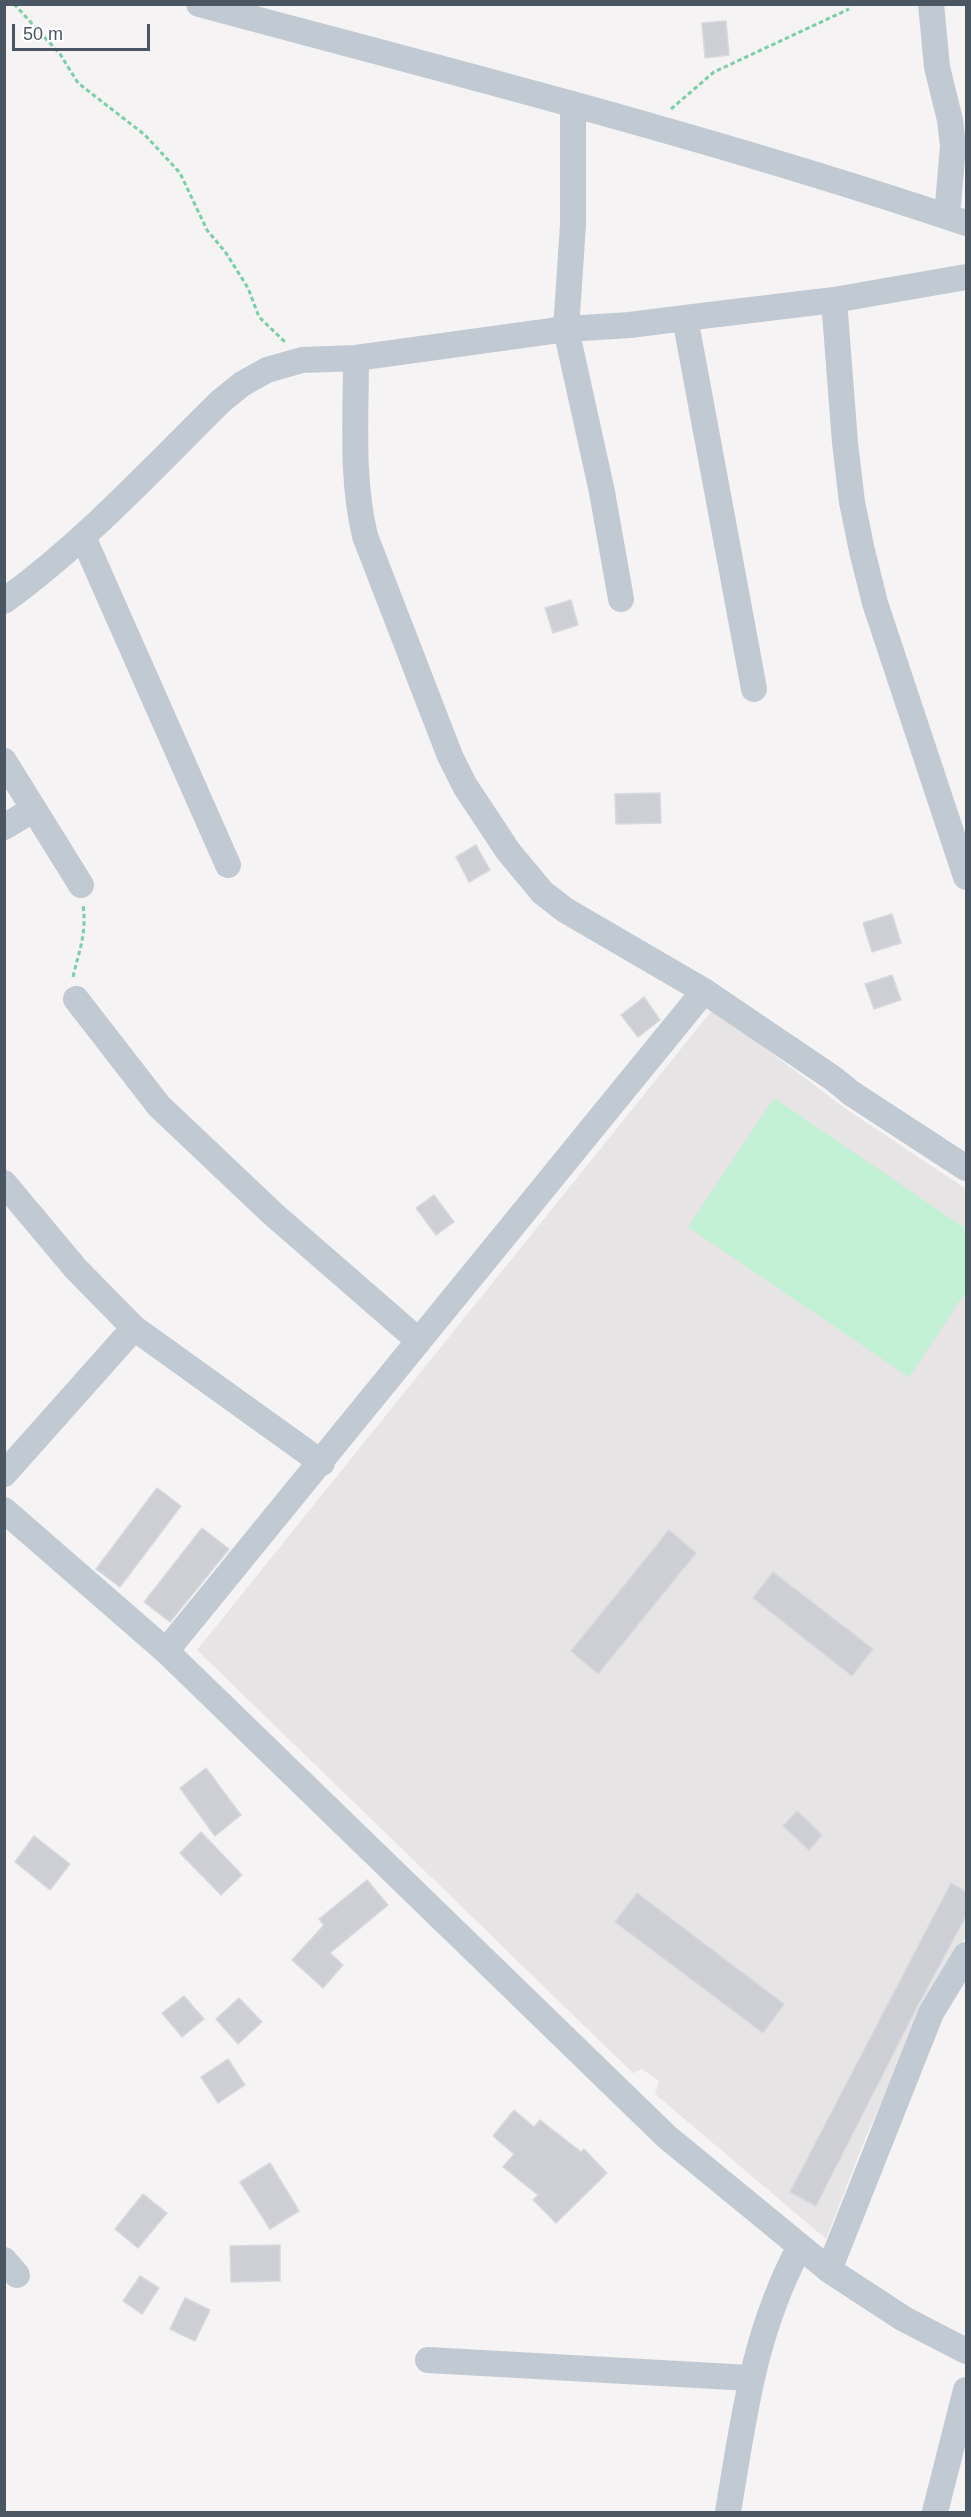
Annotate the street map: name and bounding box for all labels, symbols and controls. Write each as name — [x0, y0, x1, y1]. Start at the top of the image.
scale bar — [15, 12, 153, 50]
text: 50 m — [23, 24, 63, 44]

